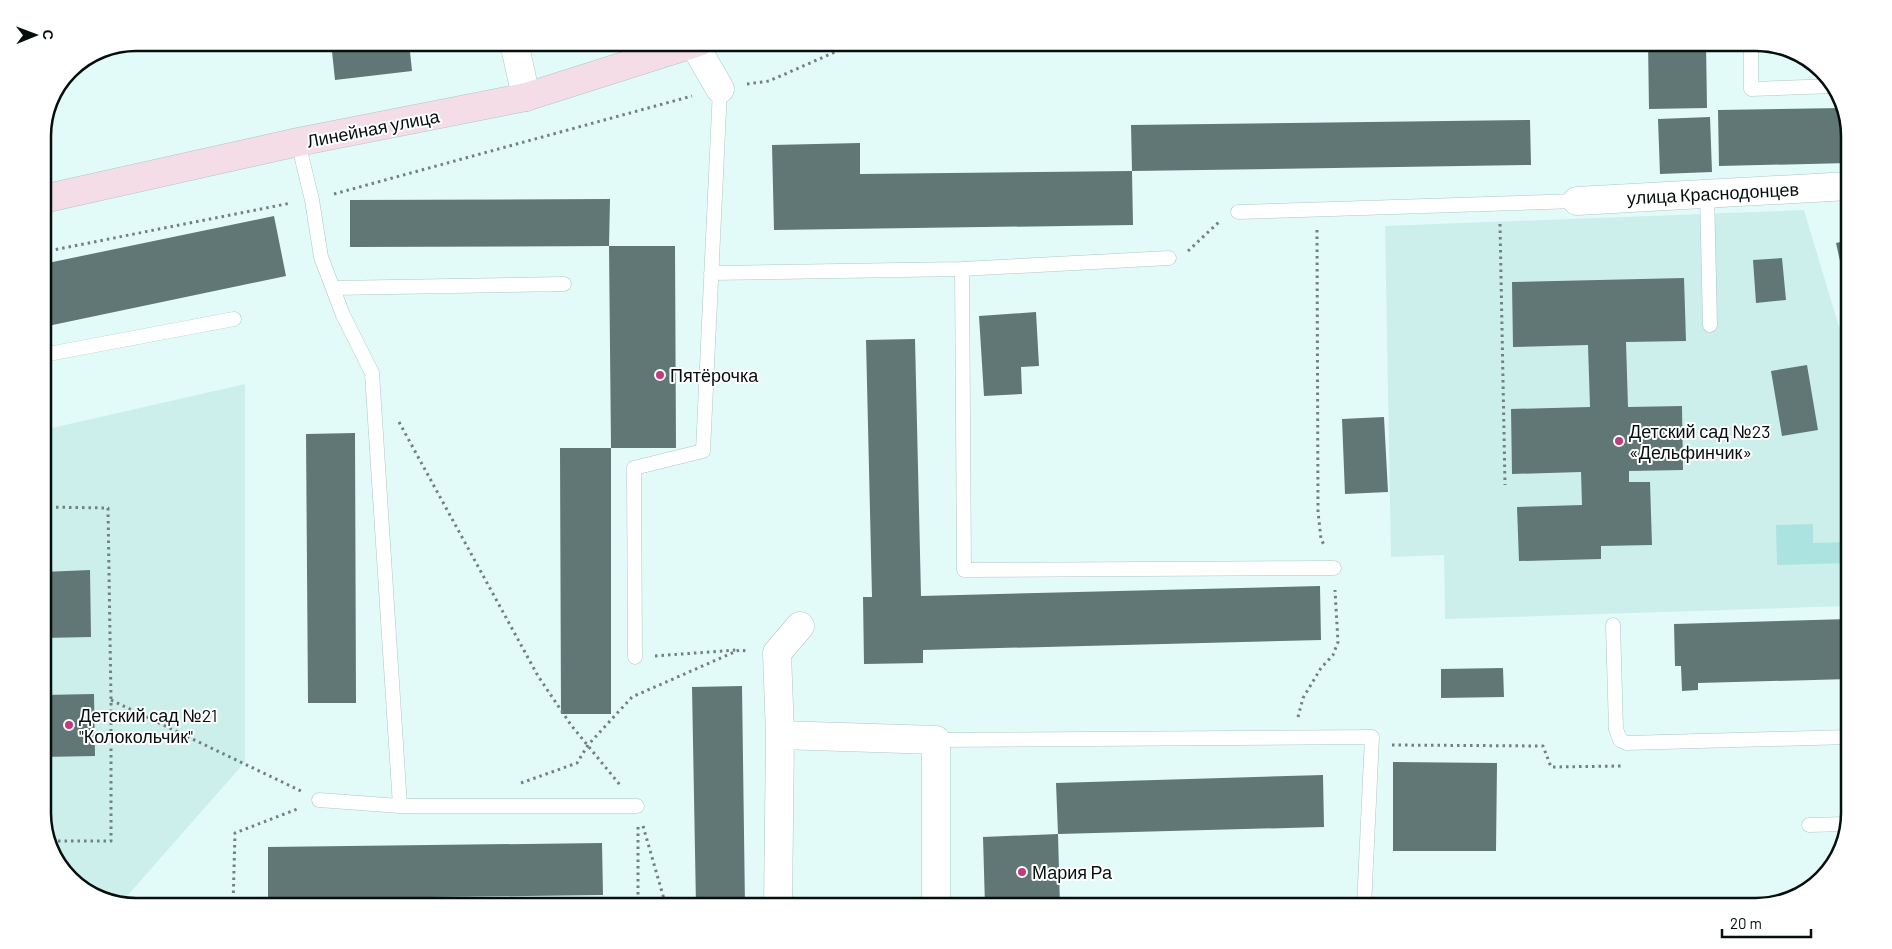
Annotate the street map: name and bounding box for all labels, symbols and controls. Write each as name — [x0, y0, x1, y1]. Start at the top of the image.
north arrow — [10, 10, 60, 60]
text: С — [40, 30, 57, 40]
street label: Линейная улица — [305, 104, 442, 152]
street label: улица Краснодонцев — [1626, 178, 1800, 208]
place label: Пятёрочка — [670, 364, 759, 386]
marker: Пятёрочка — [654, 369, 666, 381]
place label: Детский сад №23 «Дельфинчик» — [1629, 420, 1770, 463]
marker: Детский сад №23 «Дельфинчик» — [1613, 435, 1625, 447]
place label: Детский сад №21 "Колокольчик" — [79, 704, 217, 747]
marker: Детский сад №21 "Колокольчик" — [63, 719, 75, 731]
place label: Мария Ра — [1032, 861, 1113, 883]
marker: Мария Ра — [1016, 866, 1028, 878]
scale bar — [1722, 906, 1811, 938]
text: 20 m — [1730, 914, 1762, 932]

